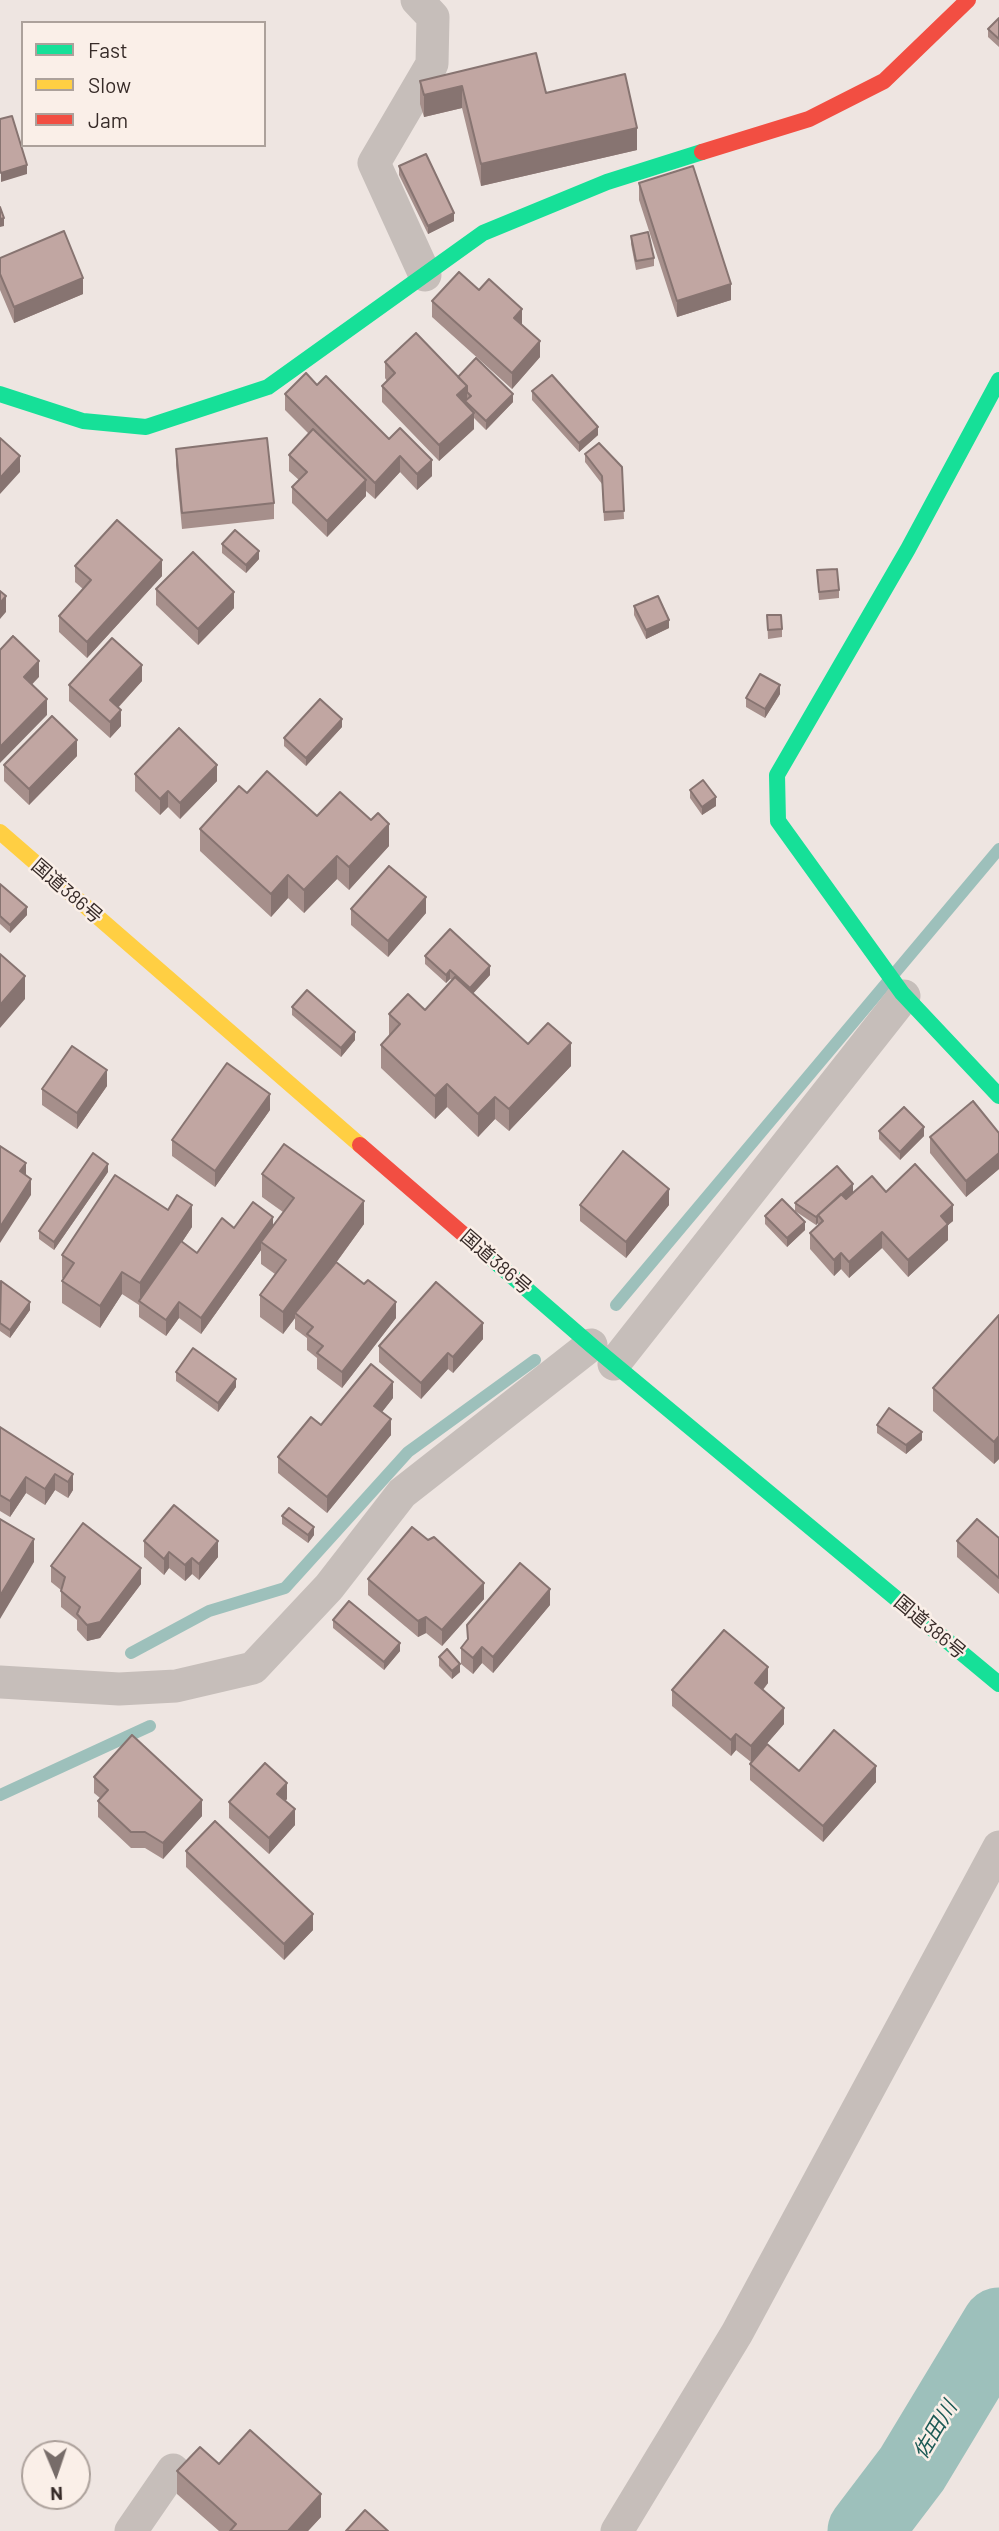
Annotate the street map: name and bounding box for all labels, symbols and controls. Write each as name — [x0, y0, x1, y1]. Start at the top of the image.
legend — [21, 21, 266, 147]
text: Fast — [88, 37, 128, 62]
text: Slow — [88, 72, 131, 97]
text: Jam — [88, 107, 128, 132]
street label: 国道386号 — [27, 854, 107, 928]
street label: 国道386号 — [456, 1225, 536, 1299]
street label: 国道386号 — [890, 1590, 970, 1664]
water label: 佐田川 — [908, 2397, 962, 2463]
north arrow — [21, 2440, 91, 2510]
text: N — [50, 2483, 63, 2506]

